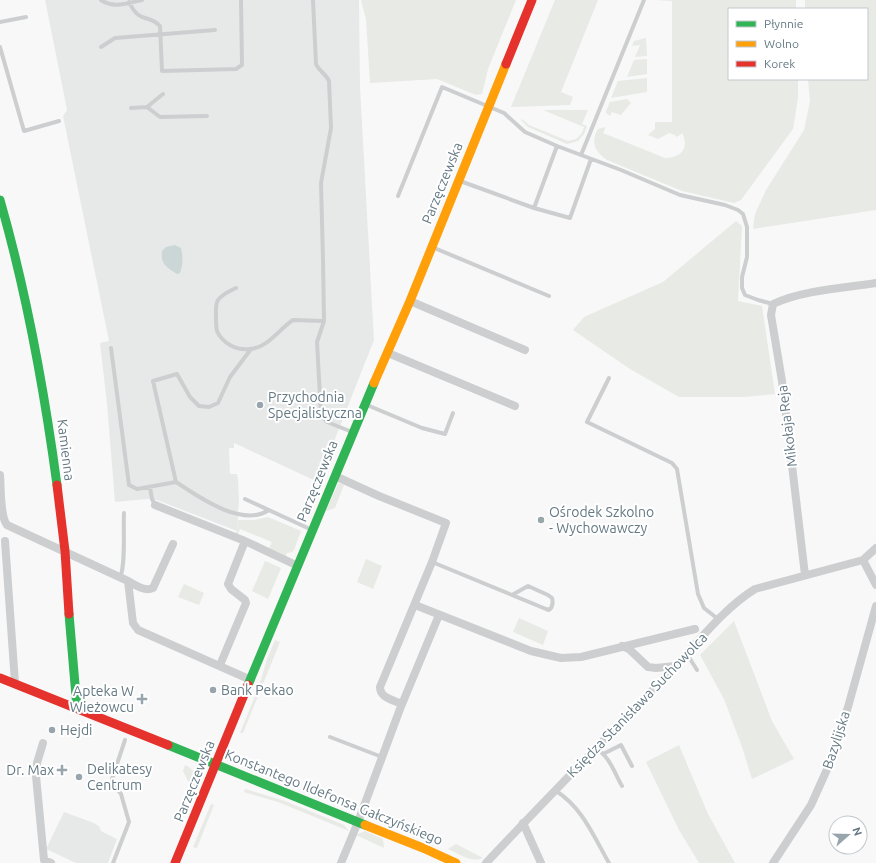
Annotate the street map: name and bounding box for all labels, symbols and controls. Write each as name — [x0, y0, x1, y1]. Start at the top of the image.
legend — [728, 8, 868, 80]
text: Płynnie — [764, 17, 803, 30]
text: Wolno — [764, 37, 799, 50]
text: Korek — [764, 57, 795, 70]
street label: Parzęczewska — [418, 140, 466, 226]
street label: Mikołaja Reja — [774, 384, 800, 468]
place label: Przychodnia Specjalistyczna — [268, 389, 362, 421]
marker: Przychodnia Specjalistyczna — [255, 400, 265, 410]
street label: Kamienna — [54, 418, 78, 482]
street label: Parzęczewska — [293, 438, 341, 524]
place label: Ośrodek Szkolno - Wychowawczy — [549, 504, 654, 536]
marker: Ośrodek Szkolno - Wychowawczy — [536, 515, 546, 525]
street label: Księdza Stanisława Suchowolca — [564, 629, 710, 781]
place label: Bank Pekao — [221, 682, 294, 698]
place label: Apteka W Wieżowcu — [70, 683, 134, 715]
marker: Bank Pekao — [208, 685, 218, 695]
marker: Apteka W Wieżowcu — [137, 694, 147, 704]
street label: Bazylijska — [819, 709, 853, 771]
place label: Hejdi — [60, 722, 92, 738]
marker: Hejdi — [47, 725, 57, 735]
street label: Parzęczewska — [170, 738, 218, 824]
street label: Konstantego Ildefonsa Gałczyńskiego — [223, 746, 445, 848]
place label: Delikatesy Centrum — [87, 761, 152, 793]
place label: Dr. Max — [6, 762, 54, 778]
marker: Dr. Max — [57, 765, 67, 775]
marker: Delikatesy Centrum — [74, 772, 84, 782]
north arrow — [828, 815, 868, 855]
text: N — [850, 826, 864, 837]

